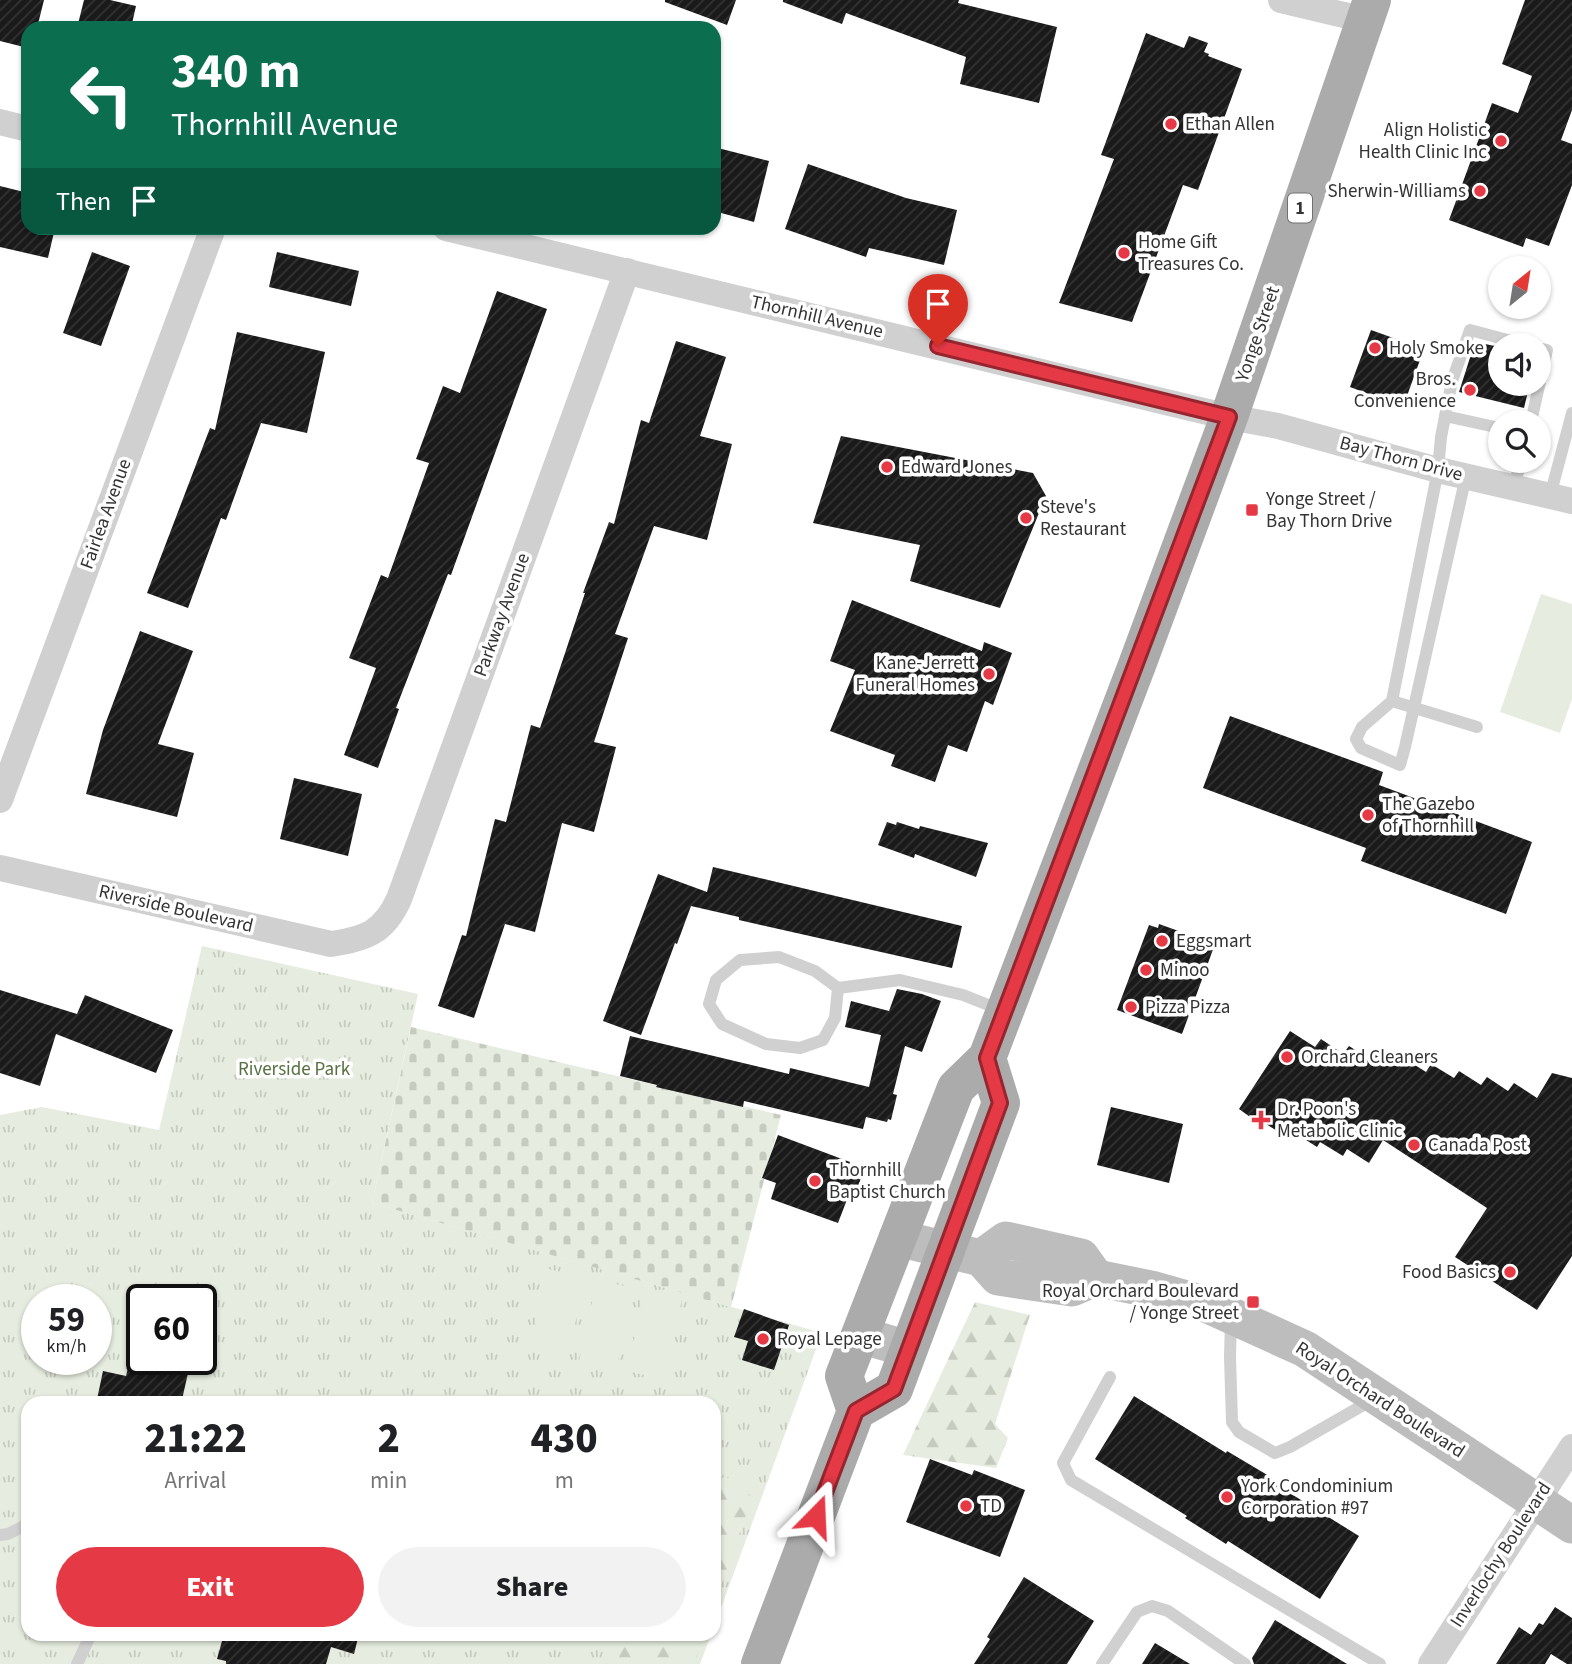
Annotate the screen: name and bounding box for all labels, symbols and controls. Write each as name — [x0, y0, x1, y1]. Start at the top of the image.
text: 340 m — [171, 37, 300, 107]
icon: left — [56, 49, 147, 140]
text: Thornhill Avenue — [171, 102, 398, 148]
place label: Ethan Allen — [1185, 111, 1275, 138]
marker: Ethan Allen — [1163, 116, 1179, 132]
place label: Align Holistic Health Clinic Inc — [1359, 117, 1487, 166]
marker: Align Holistic Health Clinic Inc — [1493, 133, 1509, 149]
place label: Sherwin-Williams — [1327, 178, 1466, 205]
icon: arrive — [125, 182, 163, 220]
text: Then — [56, 183, 111, 220]
marker: Sherwin-Williams — [1472, 183, 1488, 199]
road number: 1 — [1288, 194, 1312, 223]
place label: Home Gift Treasures Co. — [1138, 229, 1244, 278]
marker: Home Gift Treasures Co. — [1116, 245, 1132, 261]
north arrow — [1488, 256, 1550, 318]
map controls — [1488, 256, 1551, 473]
pin — [908, 274, 968, 346]
street label: Yonge Street — [1229, 282, 1287, 386]
icon: arrive — [919, 285, 957, 323]
street label: Thornhill Avenue — [748, 289, 886, 345]
button: sound — [1488, 333, 1551, 396]
place label: Holy Smoke — [1389, 335, 1484, 362]
marker: Holy Smoke — [1367, 340, 1383, 356]
place label: Bros. Convenience — [1354, 366, 1456, 415]
marker: Bros. Convenience — [1462, 382, 1478, 398]
button: search — [1488, 410, 1551, 473]
street label: Bay Thorn Drive — [1337, 430, 1465, 488]
place label: Edward Jones — [901, 454, 1012, 481]
street label: Fairlea Avenue — [74, 455, 138, 573]
marker: Edward Jones — [879, 459, 895, 475]
place label: Yonge Street / Bay Thorn Drive — [1265, 486, 1392, 535]
place label: Steve's Restaurant — [1040, 494, 1127, 543]
marker: Yonge Street / Bay Thorn Drive — [1244, 502, 1260, 518]
marker: Steve's Restaurant — [1018, 510, 1034, 526]
street label: Parkway Avenue — [467, 549, 537, 681]
place label: Kane-Jerrett Funeral Homes — [856, 650, 976, 699]
marker: Kane-Jerrett Funeral Homes — [981, 666, 997, 682]
place label: The Gazebo of Thornhill — [1382, 791, 1475, 840]
marker: The Gazebo of Thornhill — [1360, 807, 1376, 823]
street label: Riverside Boulevard — [96, 878, 256, 940]
place label: Eggsmart — [1176, 928, 1252, 955]
marker: Eggsmart — [1154, 933, 1170, 949]
place label: Minoo — [1160, 957, 1209, 984]
marker: Minoo — [1138, 962, 1154, 978]
place label: Pizza Pizza — [1145, 994, 1230, 1021]
marker: Pizza Pizza — [1123, 999, 1139, 1015]
place label: Orchard Cleaners — [1301, 1044, 1438, 1071]
marker: Orchard Cleaners — [1279, 1049, 1295, 1065]
park label: Riverside Park — [238, 1056, 351, 1083]
place label: Dr. Poon's Metabolic Clinic — [1277, 1096, 1403, 1145]
marker: Dr. Poon's Metabolic Clinic — [1251, 1110, 1271, 1130]
place label: Canada Post — [1428, 1132, 1527, 1159]
marker: Canada Post — [1406, 1137, 1422, 1153]
place label: Thornhill Baptist Church — [829, 1157, 946, 1206]
marker: Thornhill Baptist Church — [807, 1173, 823, 1189]
place label: Food Basics — [1402, 1259, 1496, 1286]
marker: Food Basics — [1502, 1264, 1518, 1280]
place label: Royal Orchard Boulevard / Yonge Street — [1042, 1278, 1240, 1327]
speed limit sign: 60 — [126, 1284, 217, 1375]
marker: Royal Orchard Boulevard / Yonge Street — [1245, 1294, 1261, 1310]
text: 59 — [48, 1295, 85, 1345]
place label: Royal Lepage — [777, 1326, 882, 1353]
marker: Royal Lepage — [755, 1331, 771, 1347]
text: km/h — [47, 1334, 86, 1359]
street label: Royal Orchard Boulevard — [1290, 1335, 1470, 1465]
text: 21:22 — [144, 1409, 247, 1469]
text: 2 — [377, 1409, 400, 1469]
text: 430 — [531, 1409, 598, 1469]
text: Arrival — [165, 1464, 226, 1497]
text: min — [370, 1464, 407, 1497]
text: m — [555, 1464, 574, 1497]
place label: York Condominium Corporation #97 — [1240, 1473, 1393, 1522]
street label: Inverlochy Boulevard — [1444, 1477, 1558, 1633]
position arrow — [779, 1479, 853, 1553]
marker: York Condominium Corporation #97 — [1219, 1489, 1235, 1505]
place label: TD — [980, 1493, 1002, 1520]
marker: TD — [958, 1498, 974, 1514]
button: Exit — [56, 1547, 364, 1627]
button: Share — [378, 1547, 686, 1627]

